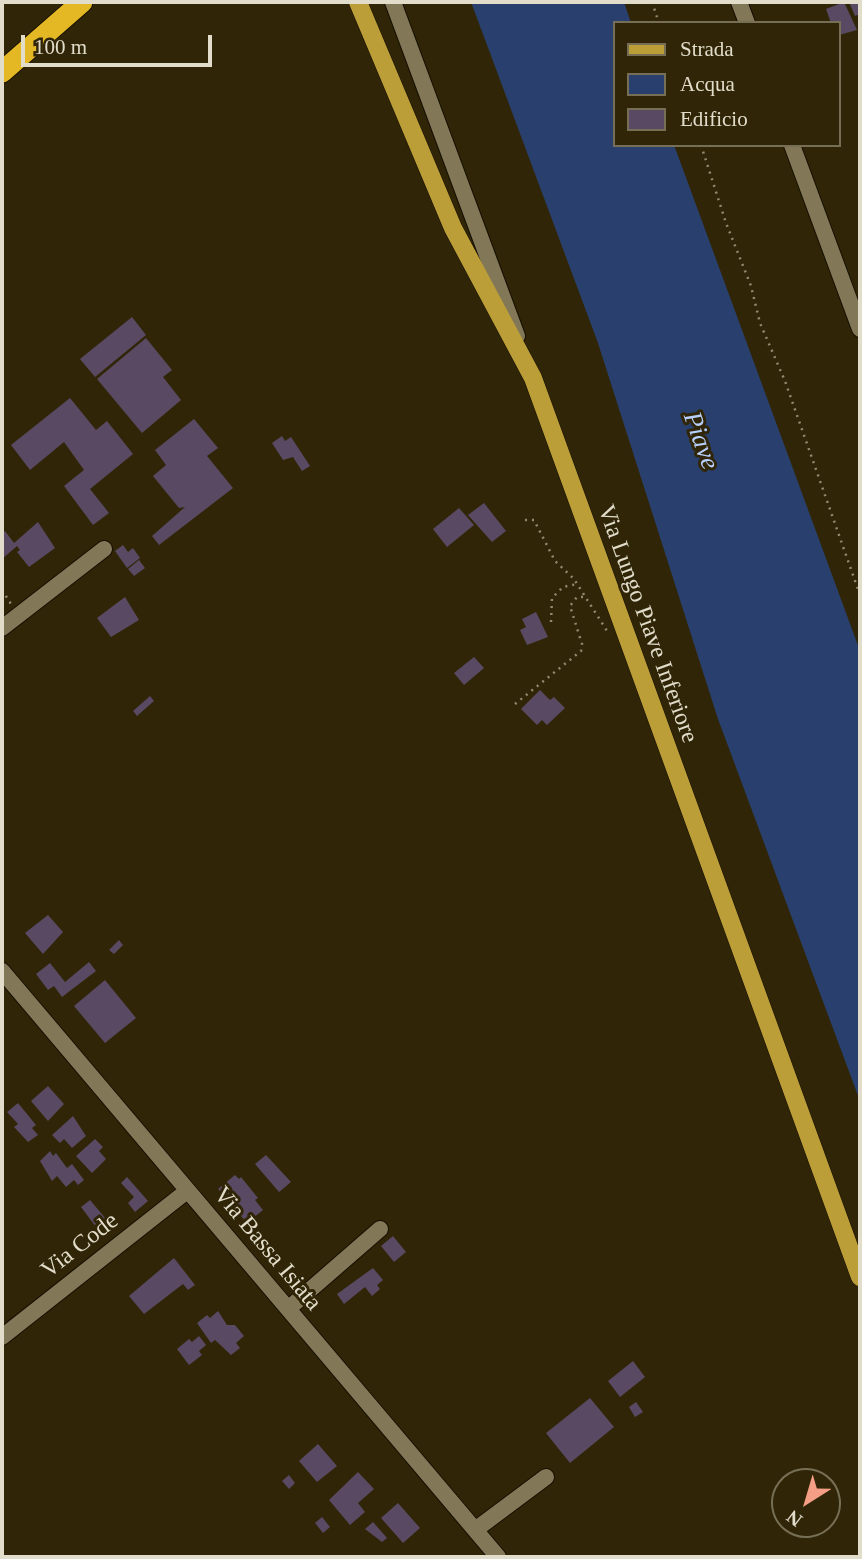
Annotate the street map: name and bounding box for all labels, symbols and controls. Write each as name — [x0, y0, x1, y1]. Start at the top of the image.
scale bar — [24, 21, 215, 65]
legend — [614, 21, 841, 147]
text: 100 m — [34, 35, 87, 59]
text: Strada — [680, 37, 734, 61]
text: Acqua — [680, 72, 735, 96]
text: Edificio — [680, 107, 748, 131]
water label: Piave — [675, 408, 725, 474]
street label: Via Lungo Piave Inferiore — [591, 501, 703, 747]
street label: Via Bassa Isiata — [207, 1181, 327, 1317]
street label: Via Code — [36, 1207, 124, 1285]
north arrow — [771, 1468, 841, 1538]
text: N — [782, 1506, 806, 1531]

